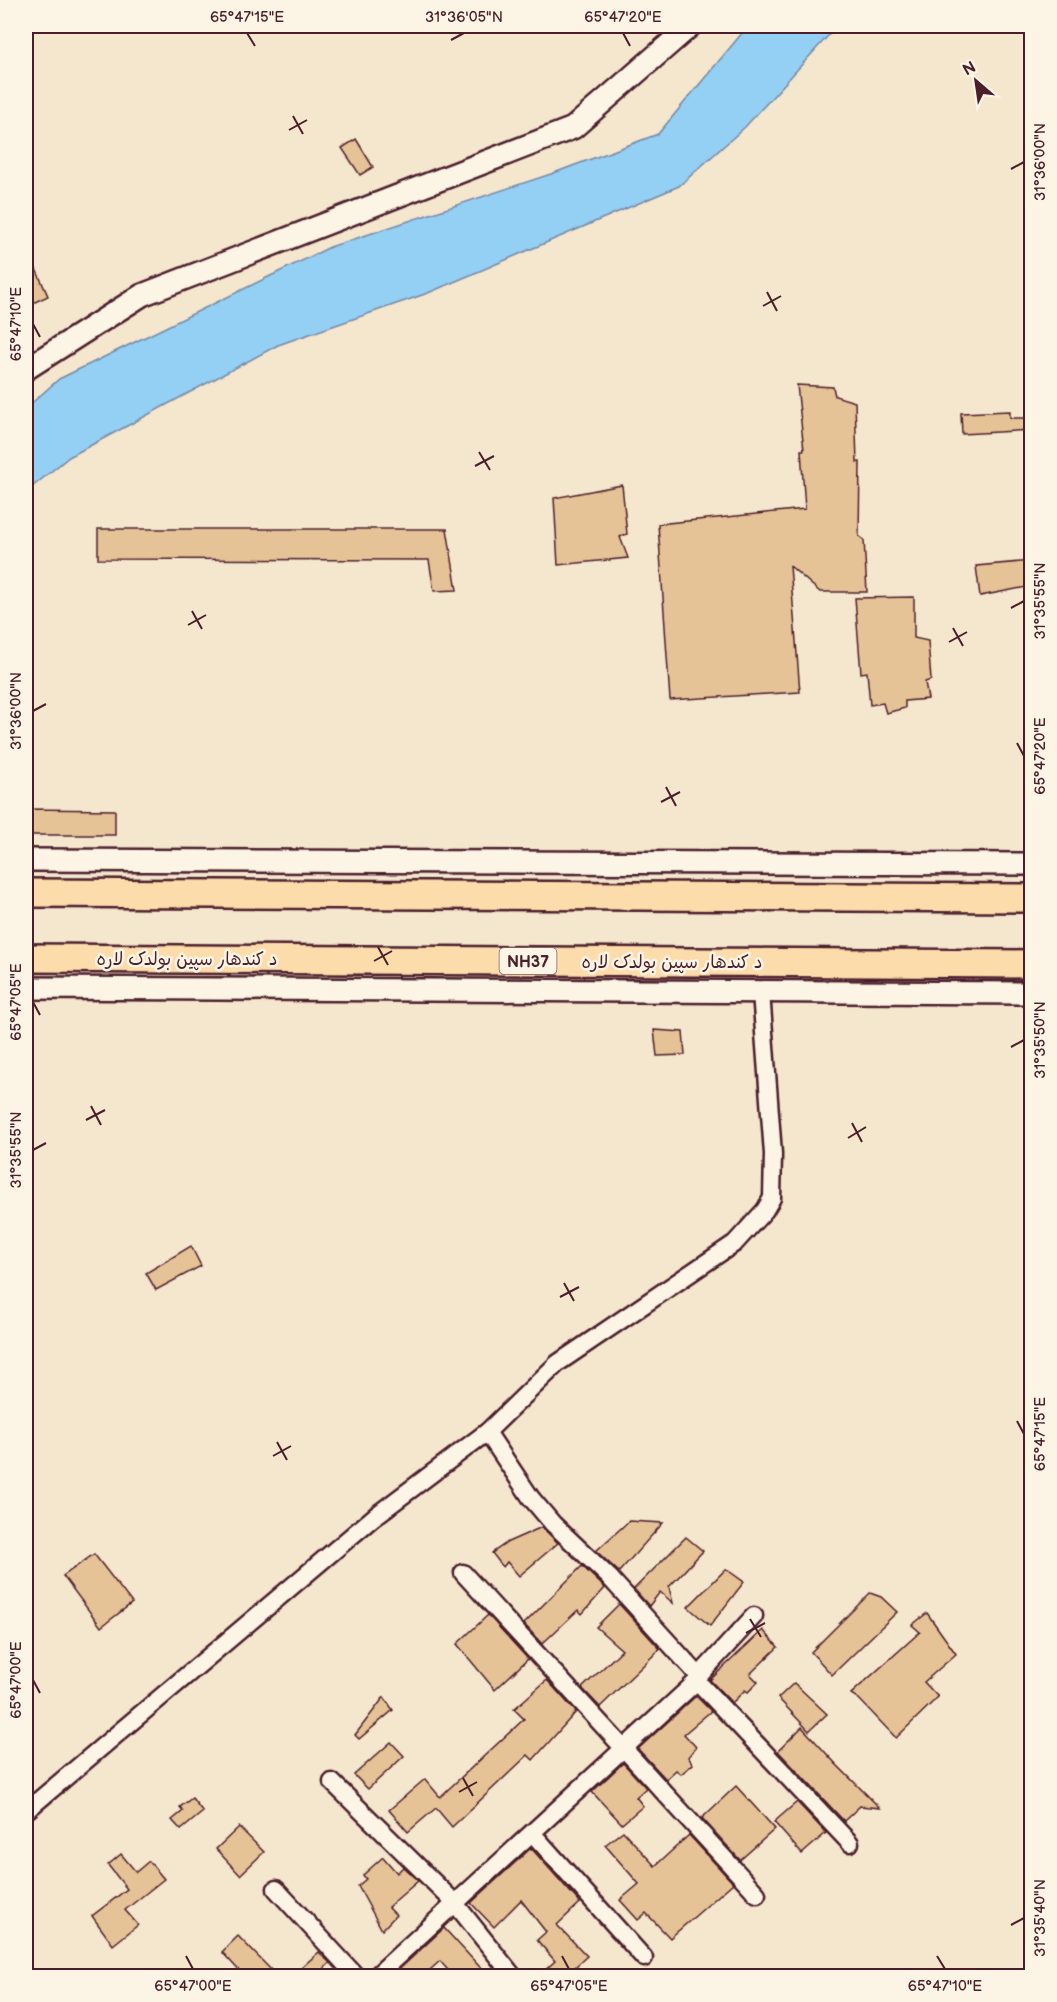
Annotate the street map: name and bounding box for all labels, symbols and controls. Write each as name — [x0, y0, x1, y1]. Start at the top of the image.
text: 65°47'15"E — [210, 8, 284, 27]
text: 31°36'05"N — [425, 8, 503, 27]
text: 65°47'20"E — [584, 8, 662, 27]
north arrow — [946, 51, 1006, 111]
text: N — [960, 58, 979, 80]
text: 31°36'00"N — [1031, 123, 1050, 201]
text: 65°47'10"E — [7, 287, 26, 361]
text: 31°35'55"N — [1031, 562, 1050, 640]
text: 31°36'00"N — [7, 672, 26, 750]
text: 65°47'20"E — [1031, 717, 1050, 795]
road number: NH37 — [500, 948, 556, 974]
street label: د کندهار سپین بولدک لاره — [96, 949, 278, 971]
street label: د کندهار سپین بولدک لاره — [581, 952, 763, 974]
text: 65°47'05"E — [7, 963, 26, 1041]
text: 31°35'50"N — [1031, 1001, 1050, 1079]
text: 31°35'55"N — [7, 1111, 26, 1189]
text: 65°47'15"E — [1031, 1397, 1050, 1471]
text: 65°47'00"E — [7, 1641, 26, 1719]
text: 31°35'40"N — [1031, 1879, 1050, 1957]
text: 65°47'00"E — [154, 1977, 232, 1996]
text: 65°47'05"E — [530, 1977, 608, 1996]
text: 65°47'10"E — [908, 1977, 982, 1996]

